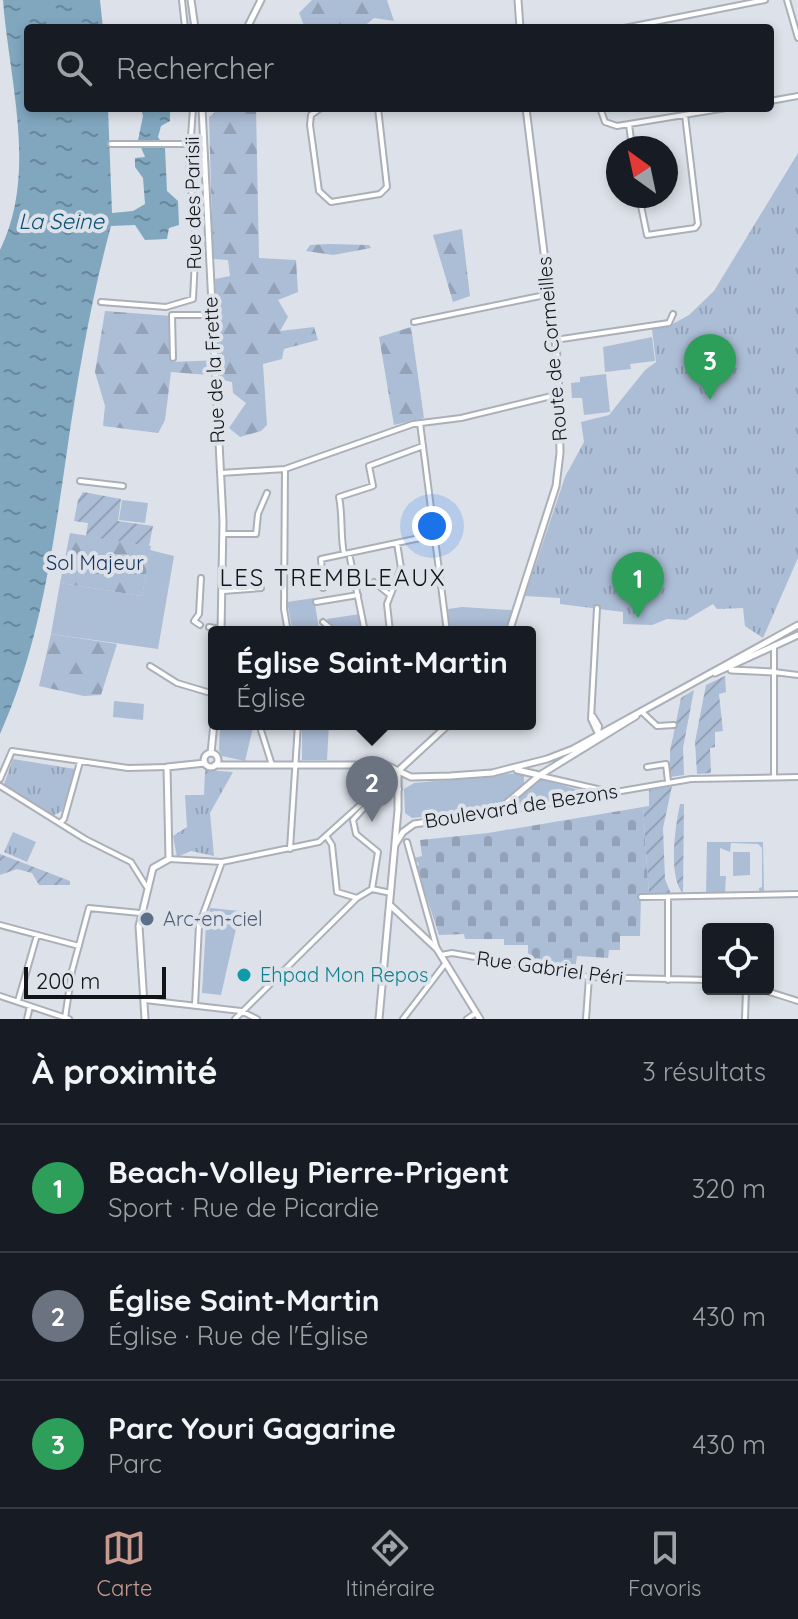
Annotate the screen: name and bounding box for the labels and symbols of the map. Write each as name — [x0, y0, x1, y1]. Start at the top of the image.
street label: Rue des Parisii — [179, 136, 206, 270]
north arrow — [606, 136, 678, 208]
water label: La Seine — [18, 207, 105, 235]
street label: Route de Cormeilles — [531, 256, 572, 442]
street label: Rue de la Frette — [197, 296, 230, 444]
pin: 3 — [684, 334, 736, 400]
your location — [412, 506, 452, 546]
park label: Sol Majeur — [46, 550, 144, 575]
pin: 1 — [612, 552, 664, 618]
district label: LES TREMBLEAUX — [219, 562, 447, 592]
pin: 2 — [346, 756, 398, 822]
street label: Boulevard de Bezons — [423, 778, 619, 833]
place label: Arc-en-ciel — [163, 906, 263, 931]
marker: Arc-en-ciel — [138, 910, 156, 928]
street label: Rue Gabriel Péri — [475, 945, 625, 990]
place label: Ehpad Mon Repos — [260, 962, 428, 987]
scale bar — [24, 963, 166, 999]
marker: Ehpad Mon Repos — [235, 966, 253, 984]

